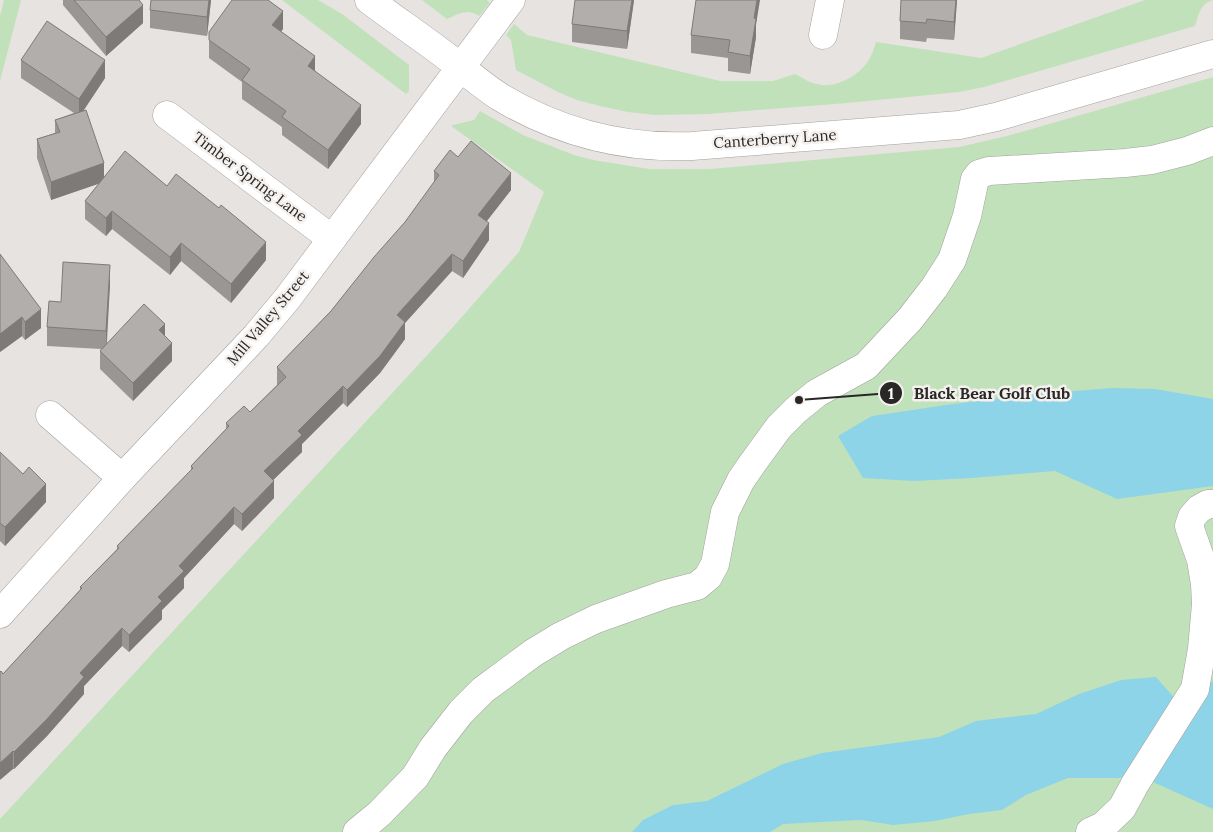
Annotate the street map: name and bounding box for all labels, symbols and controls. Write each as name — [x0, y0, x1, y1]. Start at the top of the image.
street label: Canterberry Lane — [713, 125, 837, 152]
street label: Timber Spring Lane — [190, 128, 311, 226]
street label: Mill Valley Street — [222, 266, 313, 369]
callout: Black Bear Golf Club — [879, 378, 1080, 409]
text: Black Bear Golf Club — [914, 383, 1070, 403]
text: 1 — [888, 384, 894, 403]

